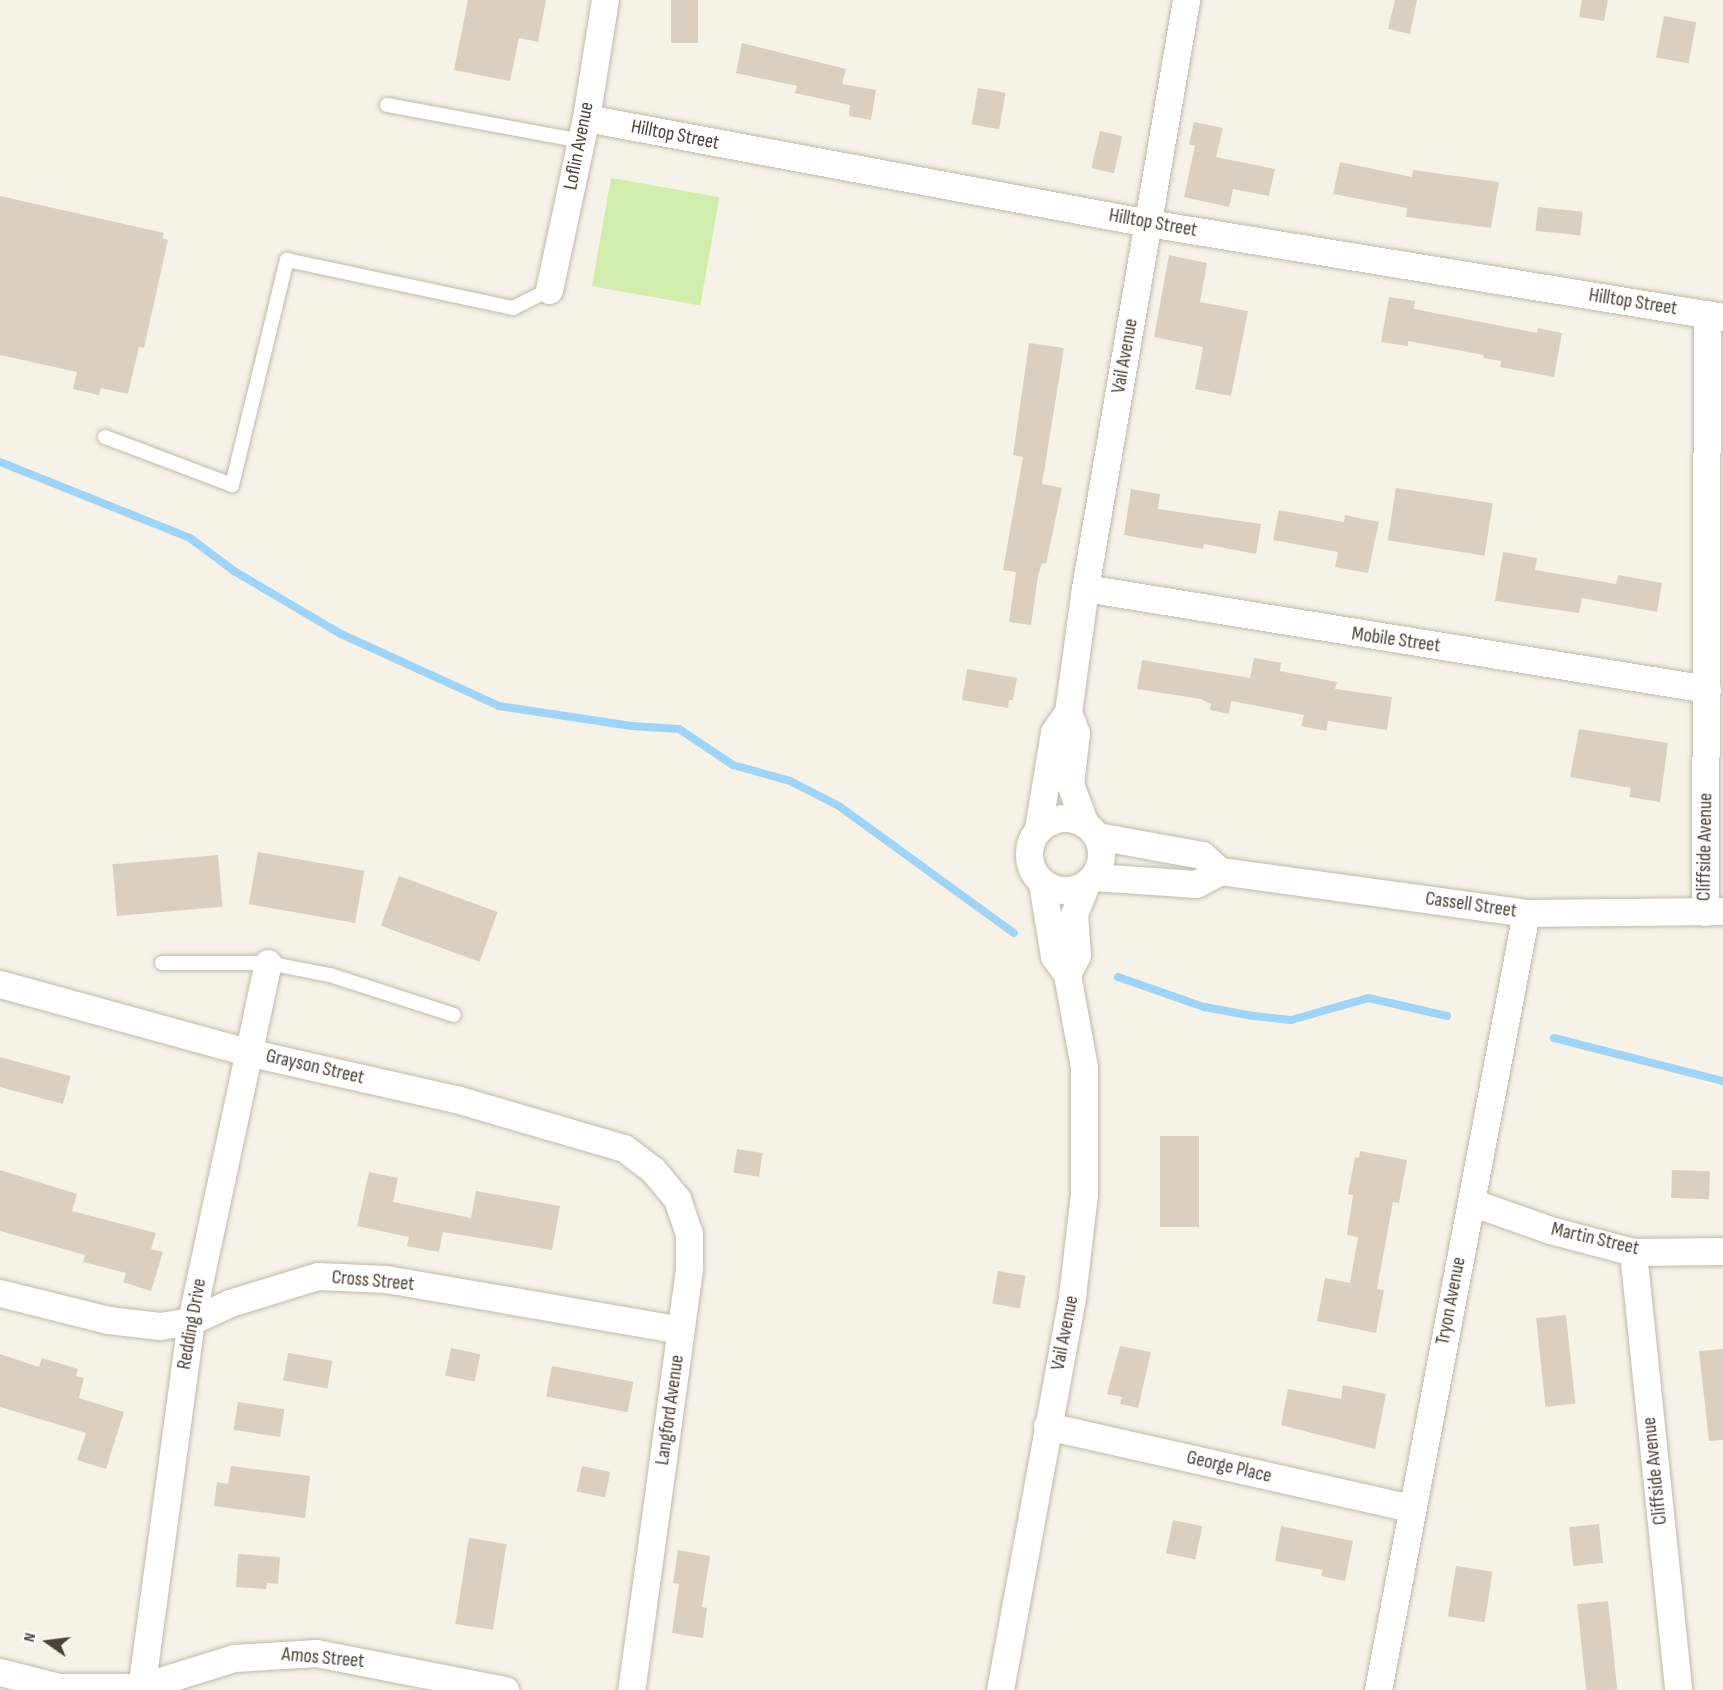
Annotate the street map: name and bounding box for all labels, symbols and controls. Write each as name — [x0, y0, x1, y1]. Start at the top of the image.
street label: Loflin Avenue — [559, 100, 599, 192]
street label: Hilltop Street — [629, 115, 721, 155]
street label: Hilltop Street — [1107, 203, 1199, 243]
street label: Hilltop Street — [1587, 283, 1679, 321]
street label: Vail Avenue — [1107, 317, 1143, 395]
street label: Mobile Street — [1350, 622, 1442, 658]
street label: Cliffside Avenue — [1692, 793, 1718, 901]
street label: Cassell Street — [1424, 887, 1518, 923]
street label: Grayson Street — [264, 1044, 366, 1090]
street label: Martin Street — [1549, 1217, 1641, 1261]
street label: Tryon Avenue — [1431, 1255, 1471, 1347]
street label: Cross Street — [331, 1265, 415, 1297]
street label: Redding Drive — [172, 1277, 212, 1371]
street label: Vail Avenue — [1046, 1294, 1084, 1372]
street label: Langford Avenue — [650, 1353, 690, 1467]
street label: Cliffside Avenue — [1637, 1416, 1673, 1526]
street label: George Place — [1184, 1446, 1274, 1488]
north arrow — [18, 1612, 78, 1672]
text: N — [20, 1631, 40, 1644]
street label: Amos Street — [281, 1642, 365, 1674]

